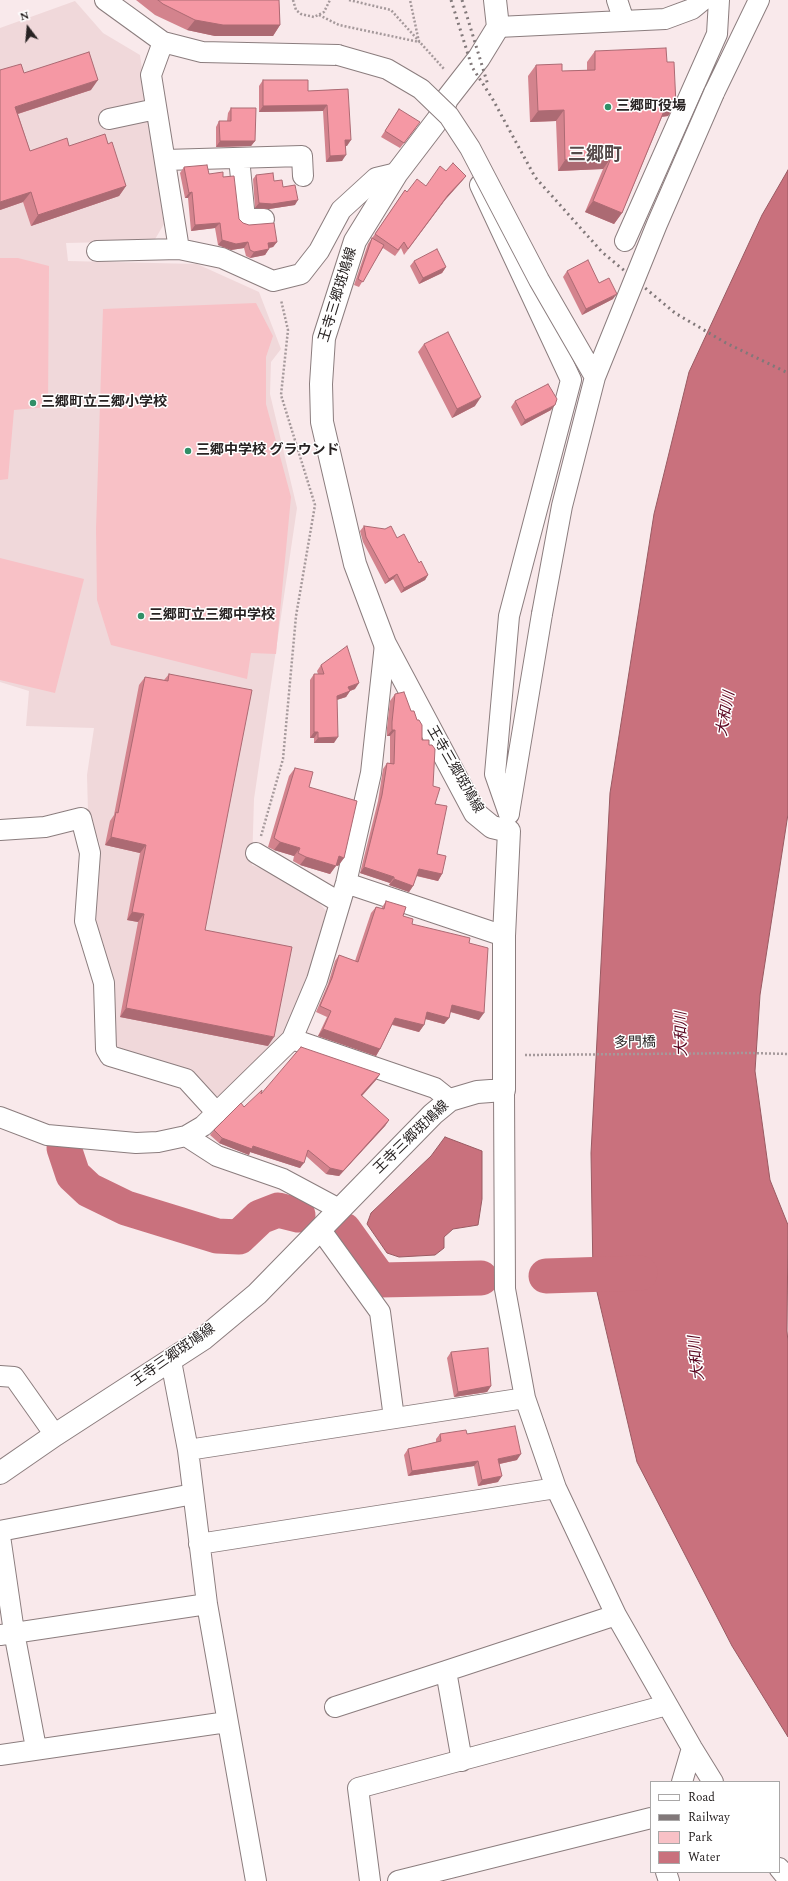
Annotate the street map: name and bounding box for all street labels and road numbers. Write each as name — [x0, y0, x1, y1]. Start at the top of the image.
street label: 王寺三郷斑鳩線 — [317, 246, 361, 344]
street label: 王寺三郷斑鳩線 — [422, 723, 486, 817]
street label: 多門橋 — [614, 1035, 656, 1053]
street label: 王寺三郷斑鳩線 — [371, 1098, 453, 1178]
street label: 王寺三郷斑鳩線 — [129, 1321, 219, 1391]

